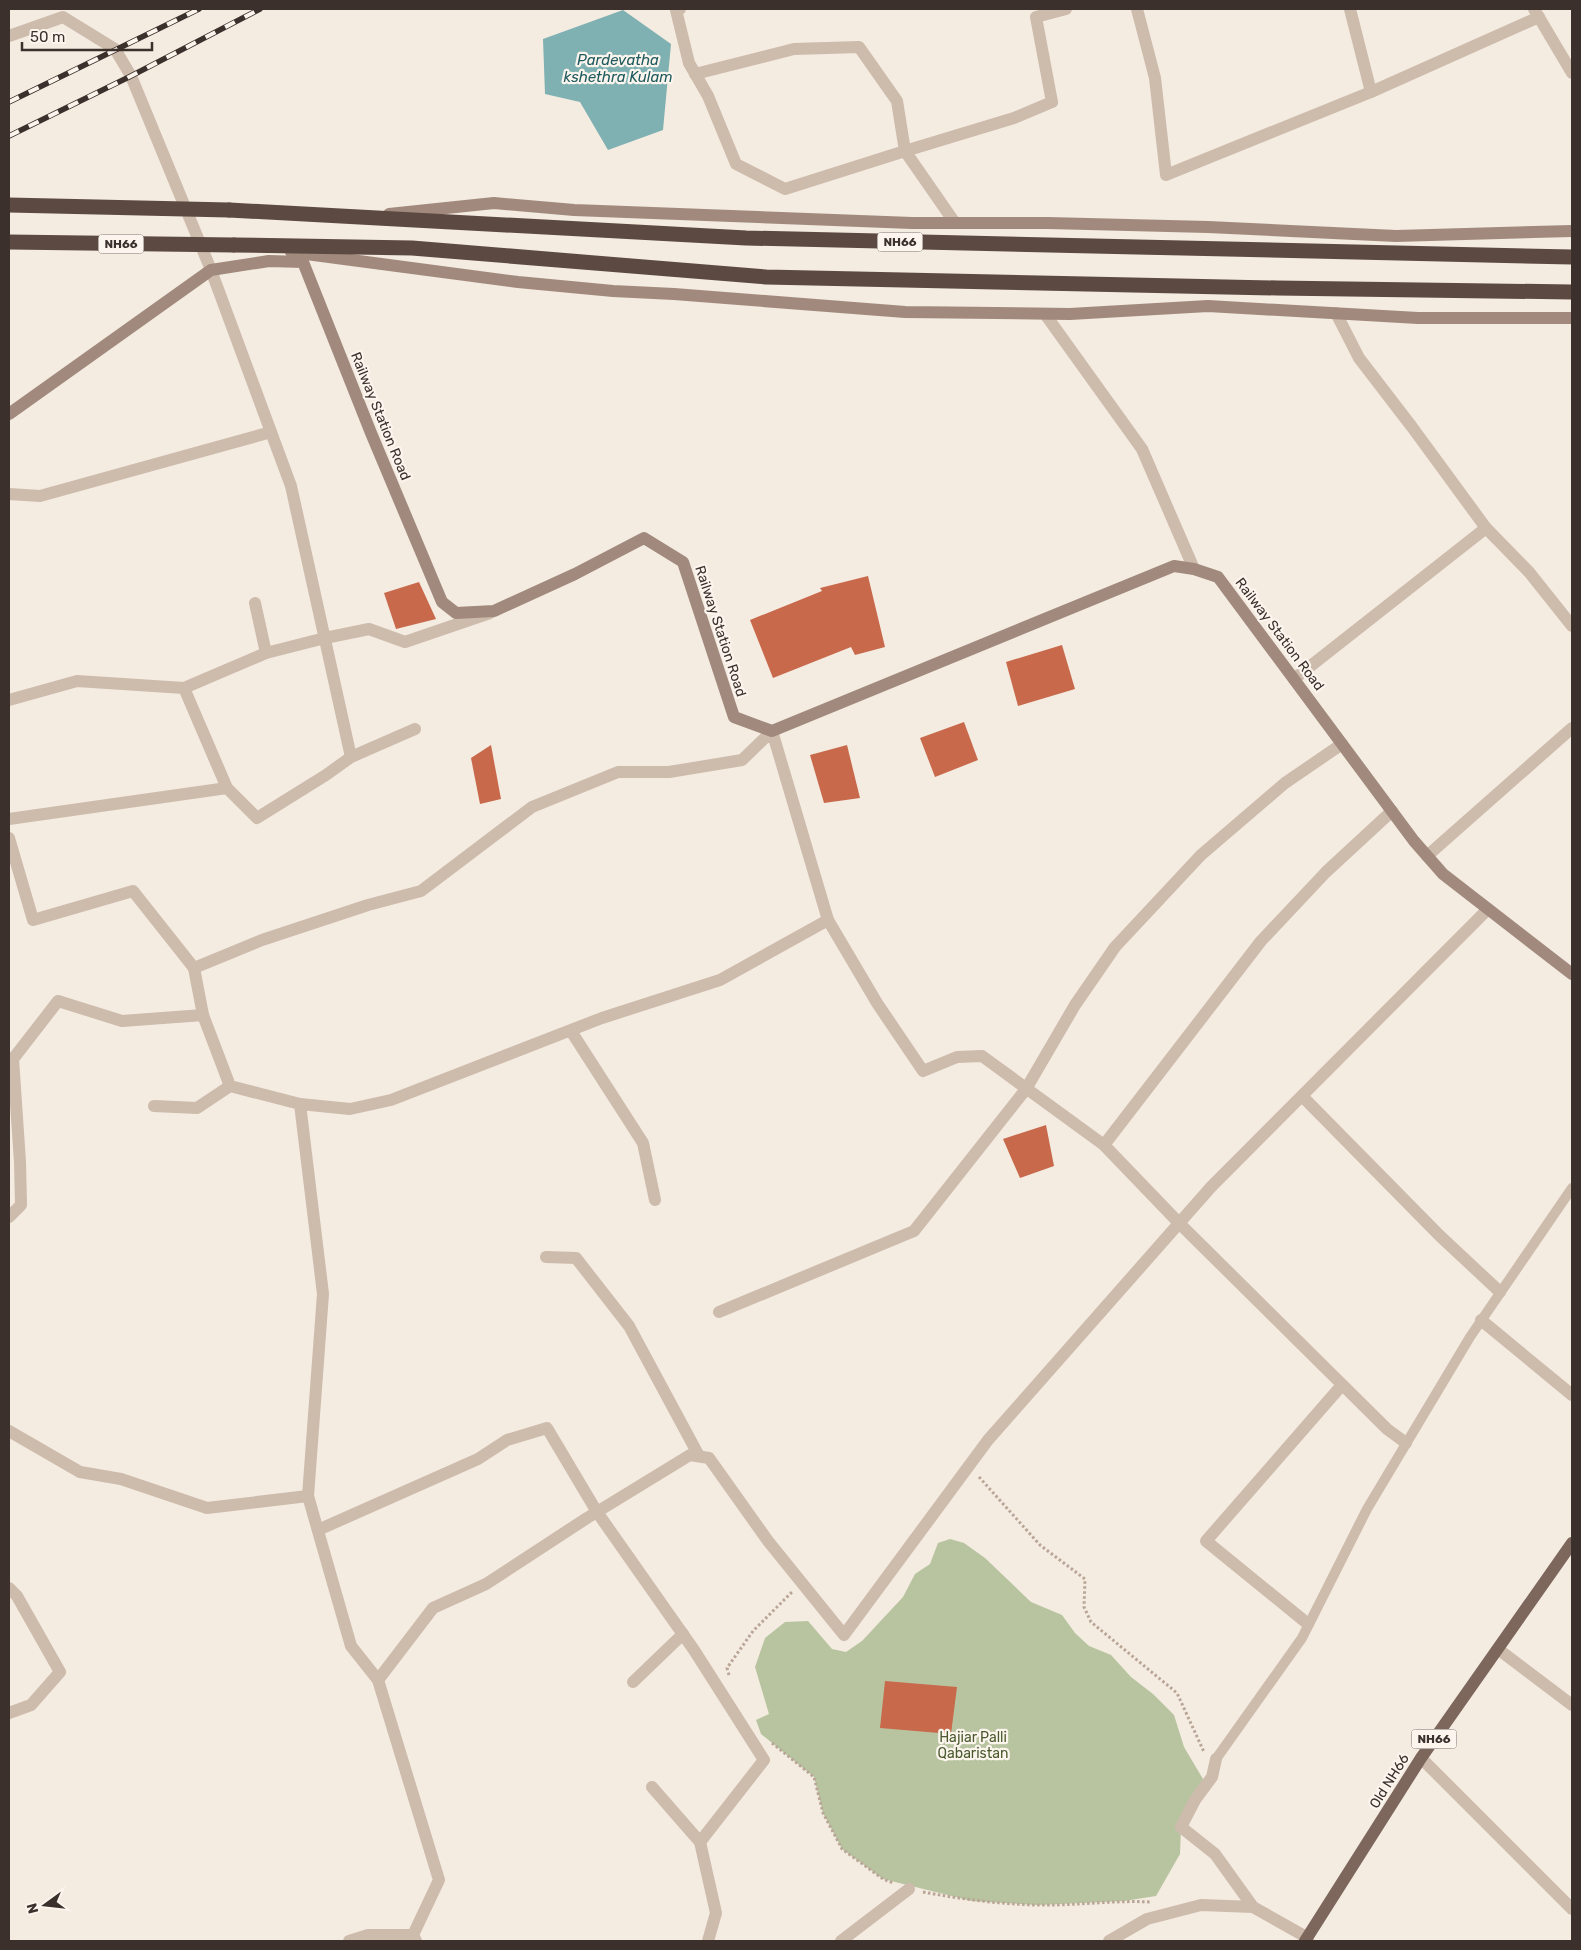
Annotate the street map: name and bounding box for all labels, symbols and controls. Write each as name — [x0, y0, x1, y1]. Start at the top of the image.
scale bar — [22, 20, 152, 52]
text: 50 m — [30, 28, 65, 46]
water label: Pardevatha kshethra Kulam — [563, 51, 673, 86]
road number: NH66 — [878, 232, 922, 252]
road number: NH66 — [98, 234, 144, 253]
street label: Railway Station Road — [347, 350, 414, 483]
street label: Railway Station Road — [691, 563, 750, 699]
street label: Railway Station Road — [1232, 575, 1328, 694]
park label: Hajiar Palli Qabaristan — [938, 1729, 1008, 1762]
road number: NH66 — [1412, 1730, 1456, 1748]
street label: Old NH66 — [1366, 1751, 1413, 1812]
north arrow — [20, 1880, 70, 1930]
text: N — [23, 1901, 42, 1915]

